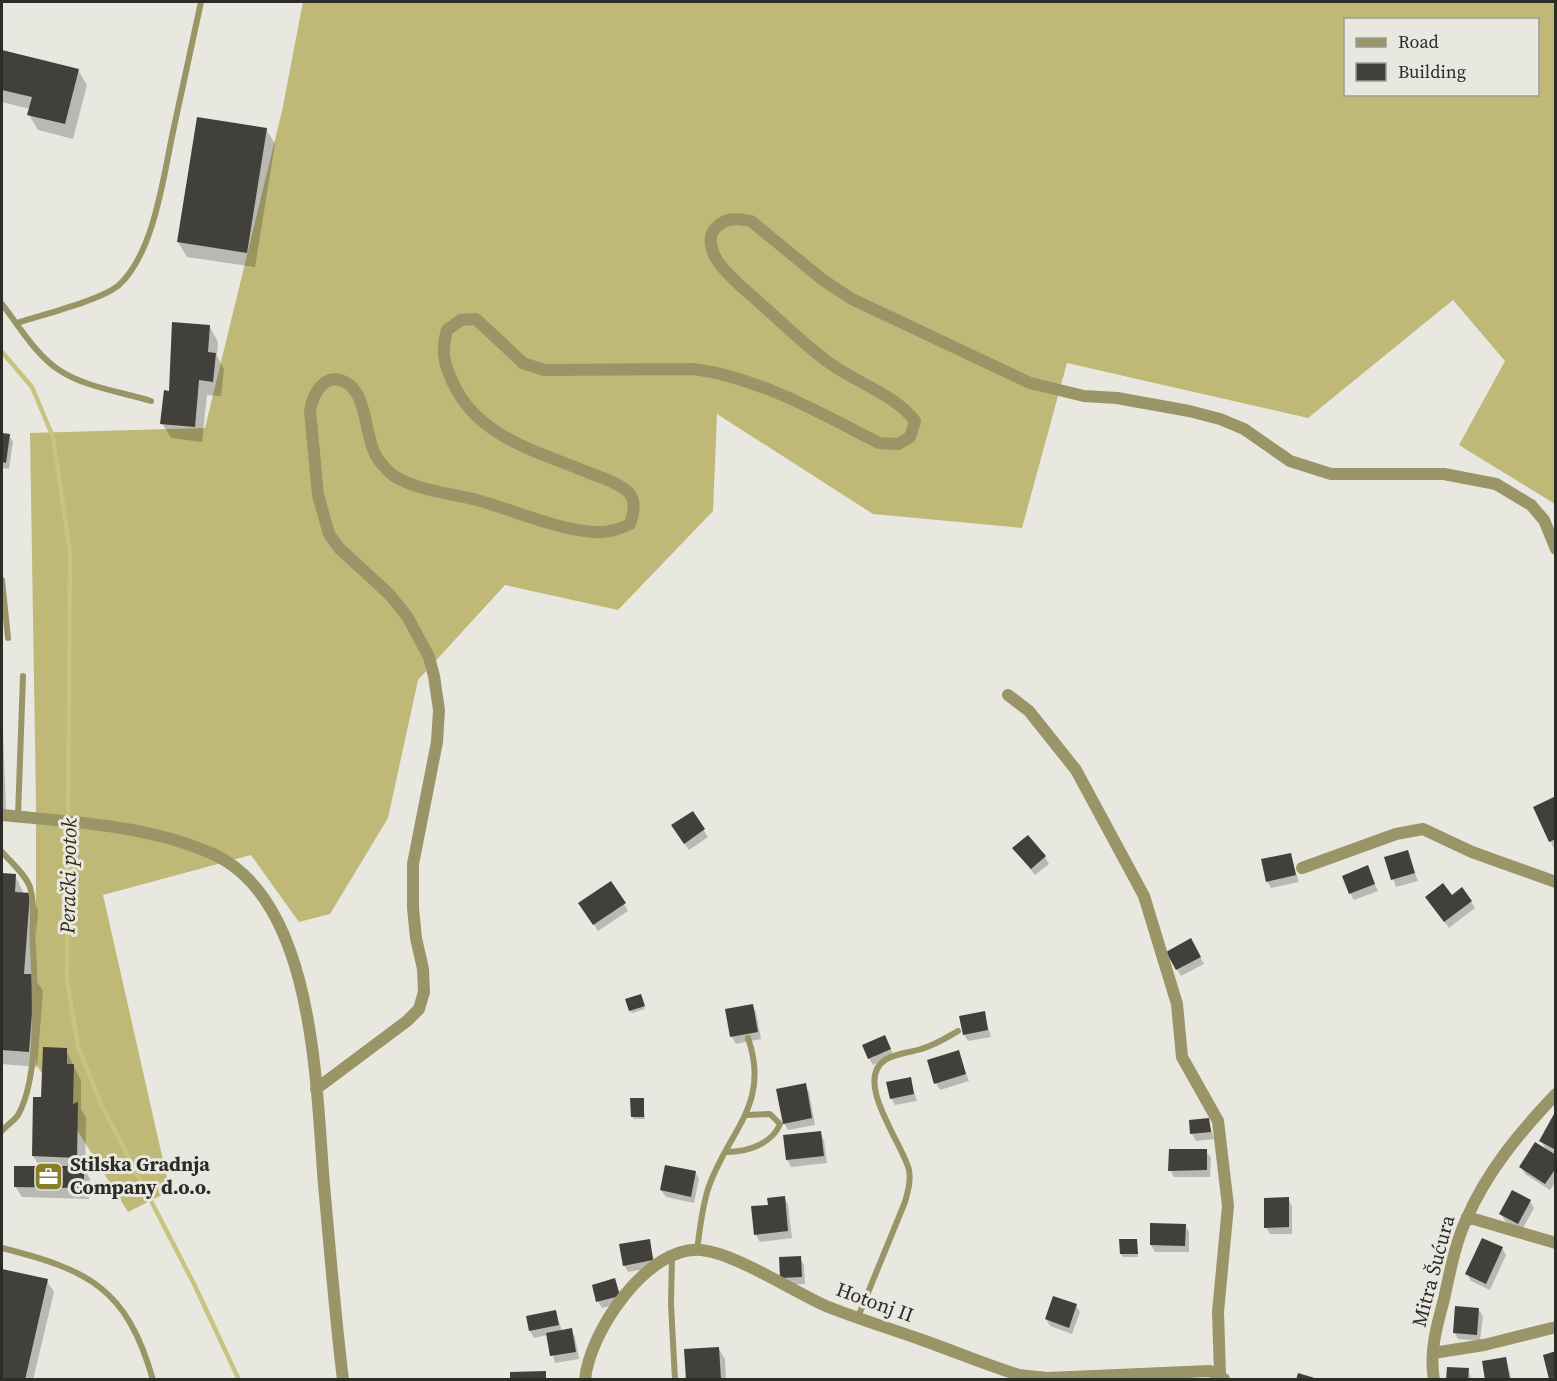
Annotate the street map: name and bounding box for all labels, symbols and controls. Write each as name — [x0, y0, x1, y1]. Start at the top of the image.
legend — [1344, 18, 1539, 96]
text: Road — [1398, 29, 1439, 54]
text: Building — [1398, 59, 1466, 84]
water label: Perački potok — [52, 818, 84, 935]
place label: Stilska Gradnja Company d.o.o. — [70, 1150, 212, 1201]
office icon: Stilska Gradnja Company d.o.o. — [33, 1160, 65, 1192]
street label: Mitra Šućura — [1405, 1211, 1462, 1330]
street label: Hotonj II — [832, 1275, 918, 1329]

